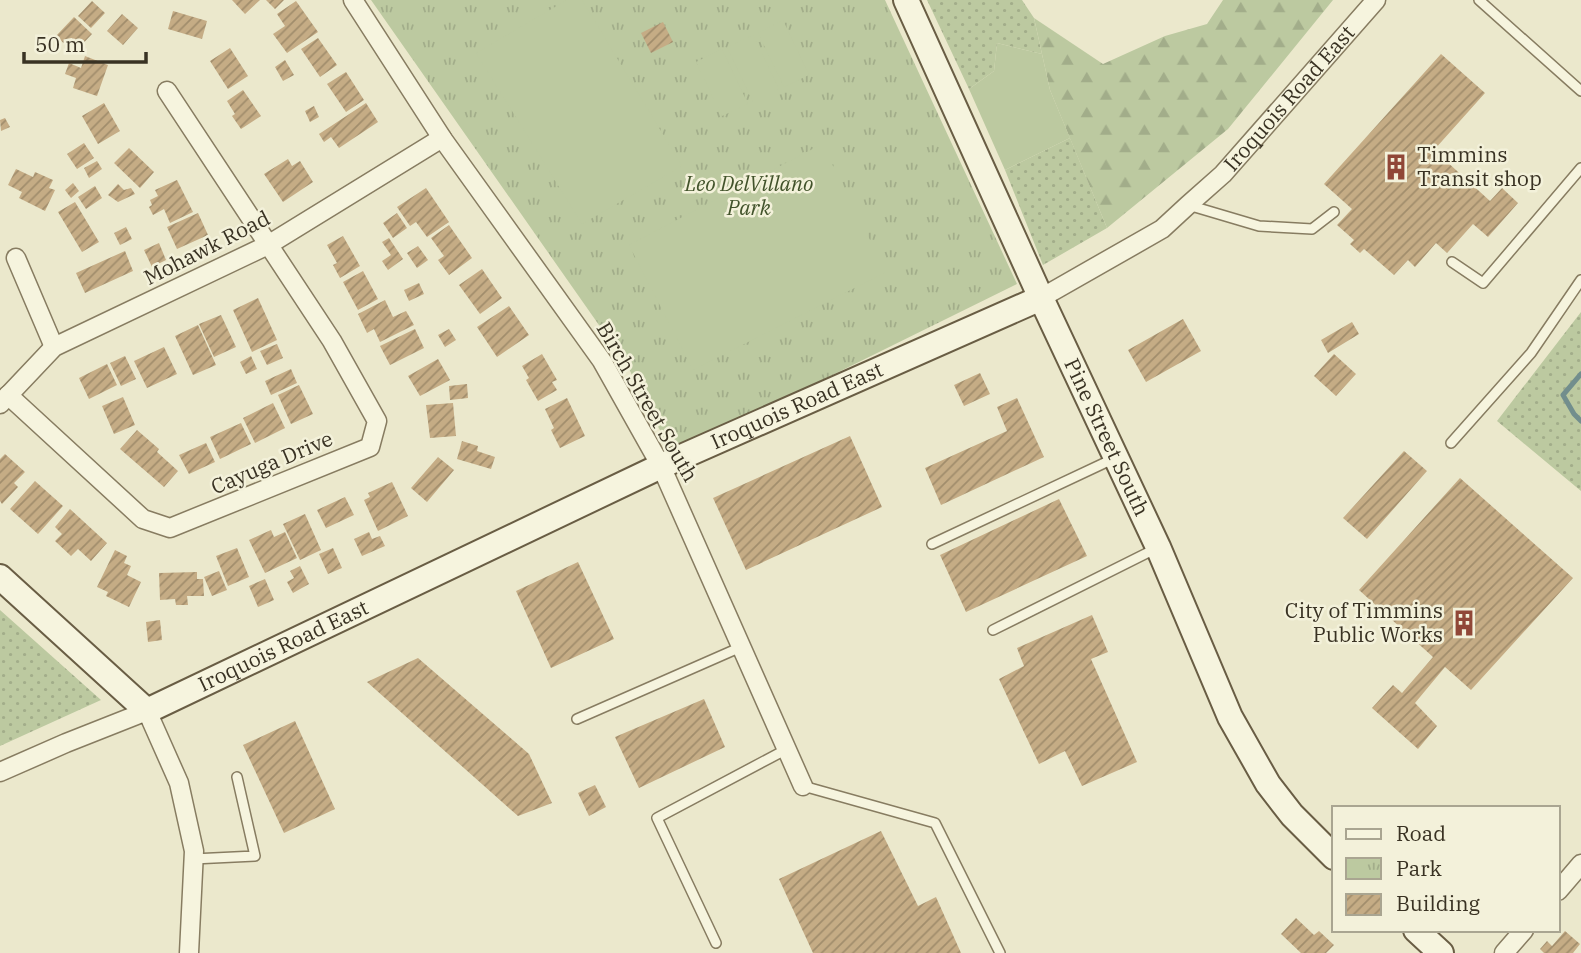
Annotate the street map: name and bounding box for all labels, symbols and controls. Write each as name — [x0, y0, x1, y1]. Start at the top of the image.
street label: Iroquois Road East — [1217, 19, 1360, 177]
scale bar — [24, 21, 147, 65]
text: 50 m — [35, 30, 85, 58]
place label: Timmins Transit shop — [1417, 140, 1542, 192]
building icon: Timmins Transit shop — [1381, 152, 1411, 182]
park label: Leo DelVillano Park — [684, 169, 813, 221]
street label: Mohawk Road — [139, 203, 275, 291]
street label: Birch Street South — [591, 316, 705, 487]
street label: Pine Street South — [1058, 353, 1156, 520]
street label: Iroquois Road East — [706, 355, 887, 455]
street label: Cayuga Drive — [206, 424, 337, 500]
street label: Iroquois Road East — [193, 593, 373, 698]
place label: City of Timmins Public Works — [1285, 596, 1443, 648]
building icon: City of Timmins Public Works — [1449, 608, 1479, 638]
legend — [1332, 806, 1560, 932]
text: Road — [1396, 819, 1446, 847]
text: Park — [1396, 854, 1443, 882]
text: Building — [1396, 889, 1481, 917]

